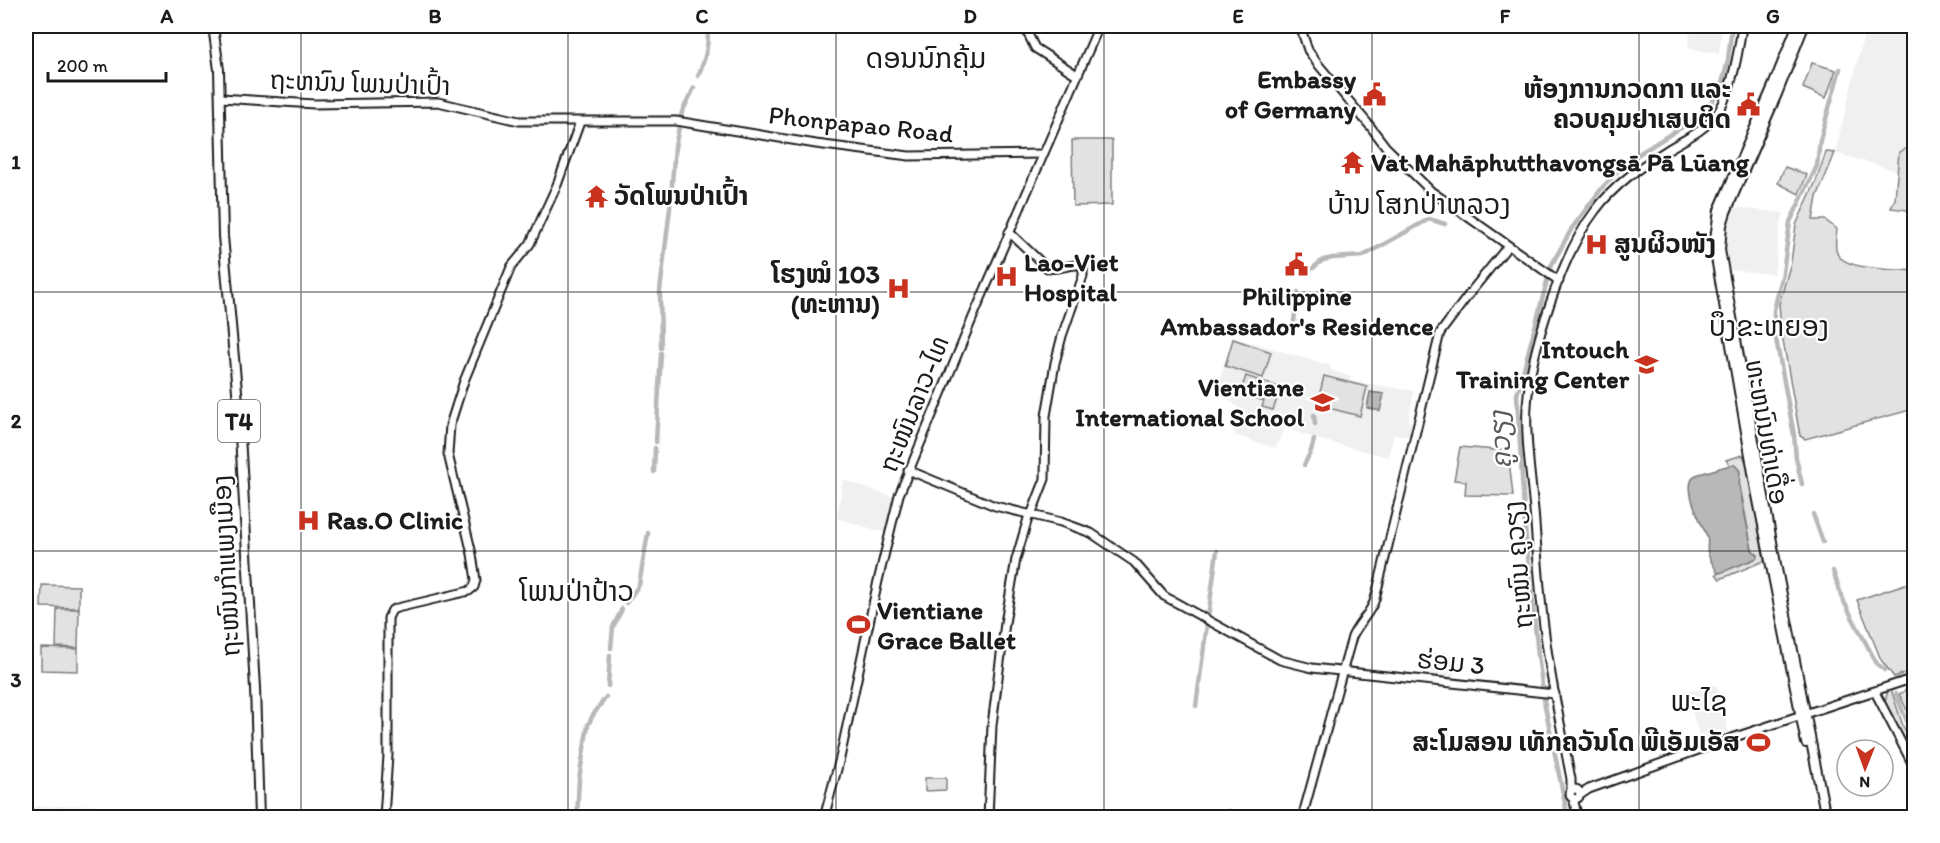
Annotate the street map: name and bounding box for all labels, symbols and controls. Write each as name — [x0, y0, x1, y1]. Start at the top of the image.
text: A — [160, 4, 174, 28]
text: B — [429, 4, 442, 28]
text: C — [696, 4, 709, 28]
text: D — [963, 4, 977, 28]
text: E — [1232, 4, 1244, 28]
text: F — [1500, 4, 1511, 28]
text: G — [1766, 4, 1780, 28]
district label: ດອນນົກຄຸ້ມ — [865, 41, 987, 76]
scale bar — [48, 45, 166, 83]
text: 200 m — [57, 55, 108, 77]
street label: ຖະຫນົນ ໂພນປ່າເປົ້າ — [269, 61, 451, 102]
place label: Embassy of Germany — [1225, 63, 1357, 125]
place label: ຫ້ອງການກວດກາ ແລະ ຄວບຄຸມຢາເສບຕິດ — [1524, 73, 1731, 136]
public building icon: Embassy of Germany — [1361, 81, 1387, 107]
public building icon: ຫ້ອງການກວດກາ ແລະ ຄວບຄຸມຢາເສບຕິດ — [1736, 91, 1762, 117]
street label: Phonpapao Road — [767, 98, 956, 150]
place label: Vat Mahāphutthavongsā Pā Lūang — [1371, 146, 1750, 178]
temple icon: Vat Mahāphutthavongsā Pā Lūang — [1340, 149, 1366, 175]
text: 1 — [11, 150, 21, 174]
place label: ວັດໂພນປ່າເປົ້າ — [614, 176, 748, 212]
temple icon: ວັດໂພນປ່າເປົ້າ — [583, 183, 609, 209]
district label: ບ້ານ ໂສກປ່າຫລວງ — [1327, 187, 1511, 221]
place label: ສູນຜິວໜັງ — [1614, 228, 1716, 261]
hospital icon: ສູນຜິວໜັງ — [1583, 231, 1609, 257]
place label: Lao-Viet Hospital — [1024, 246, 1119, 308]
public building icon: Philippine Ambassador's Residence — [1284, 252, 1310, 278]
place label: ໂຮງໝໍ 103 (ທະຫານ) — [770, 258, 880, 320]
hospital icon: Lao-Viet Hospital — [993, 264, 1019, 290]
hospital icon: ໂຮງໝໍ 103 (ທະຫານ) — [885, 276, 911, 302]
place label: Philippine Ambassador's Residence — [1159, 280, 1434, 342]
district label: ບຶງຂະຫຍອງ — [1709, 309, 1829, 343]
street label: ຖະໜົນລາວ-ໄທ — [872, 331, 956, 477]
place label: Intouch Training Center — [1455, 333, 1630, 395]
school or university icon: Intouch Training Center — [1634, 351, 1660, 377]
street label: ທະຫນົນທ່າເດື່ອ — [1739, 356, 1799, 507]
place label: Vientiane International School — [1075, 371, 1305, 433]
school or university icon: Vientiane International School — [1309, 389, 1335, 415]
road number: T4 — [218, 400, 260, 442]
water label: ຄູວຽງ — [1482, 408, 1519, 470]
text: 2 — [11, 409, 22, 433]
street label: ຖະໜົນກຳແພງເມືອງ — [205, 474, 247, 658]
street label: ຖະໜົນ ຄູວຽງ — [1496, 500, 1541, 630]
place label: Ras.O Clinic — [327, 504, 463, 536]
hospital icon: Ras.O Clinic — [296, 507, 322, 533]
district label: ໂພນປ່າປ້າວ — [519, 574, 634, 608]
place label: Vientiane Grace Ballet — [877, 594, 1016, 656]
sports icon: Vientiane Grace Ballet — [846, 612, 872, 638]
street label: ຮ່ອມ 3 — [1415, 643, 1487, 681]
text: 3 — [11, 668, 22, 692]
district label: ພະໄຊ — [1670, 684, 1728, 718]
place label: ສະໂມສອນ ເທັກຄວັນໂດ ພີເອັມເອັສ — [1412, 726, 1740, 758]
sports icon: ສະໂມສອນ ເທັກຄວັນໂດ ພີເອັມເອັສ — [1745, 729, 1771, 755]
north arrow — [1835, 738, 1895, 798]
text: N — [1859, 773, 1870, 792]

